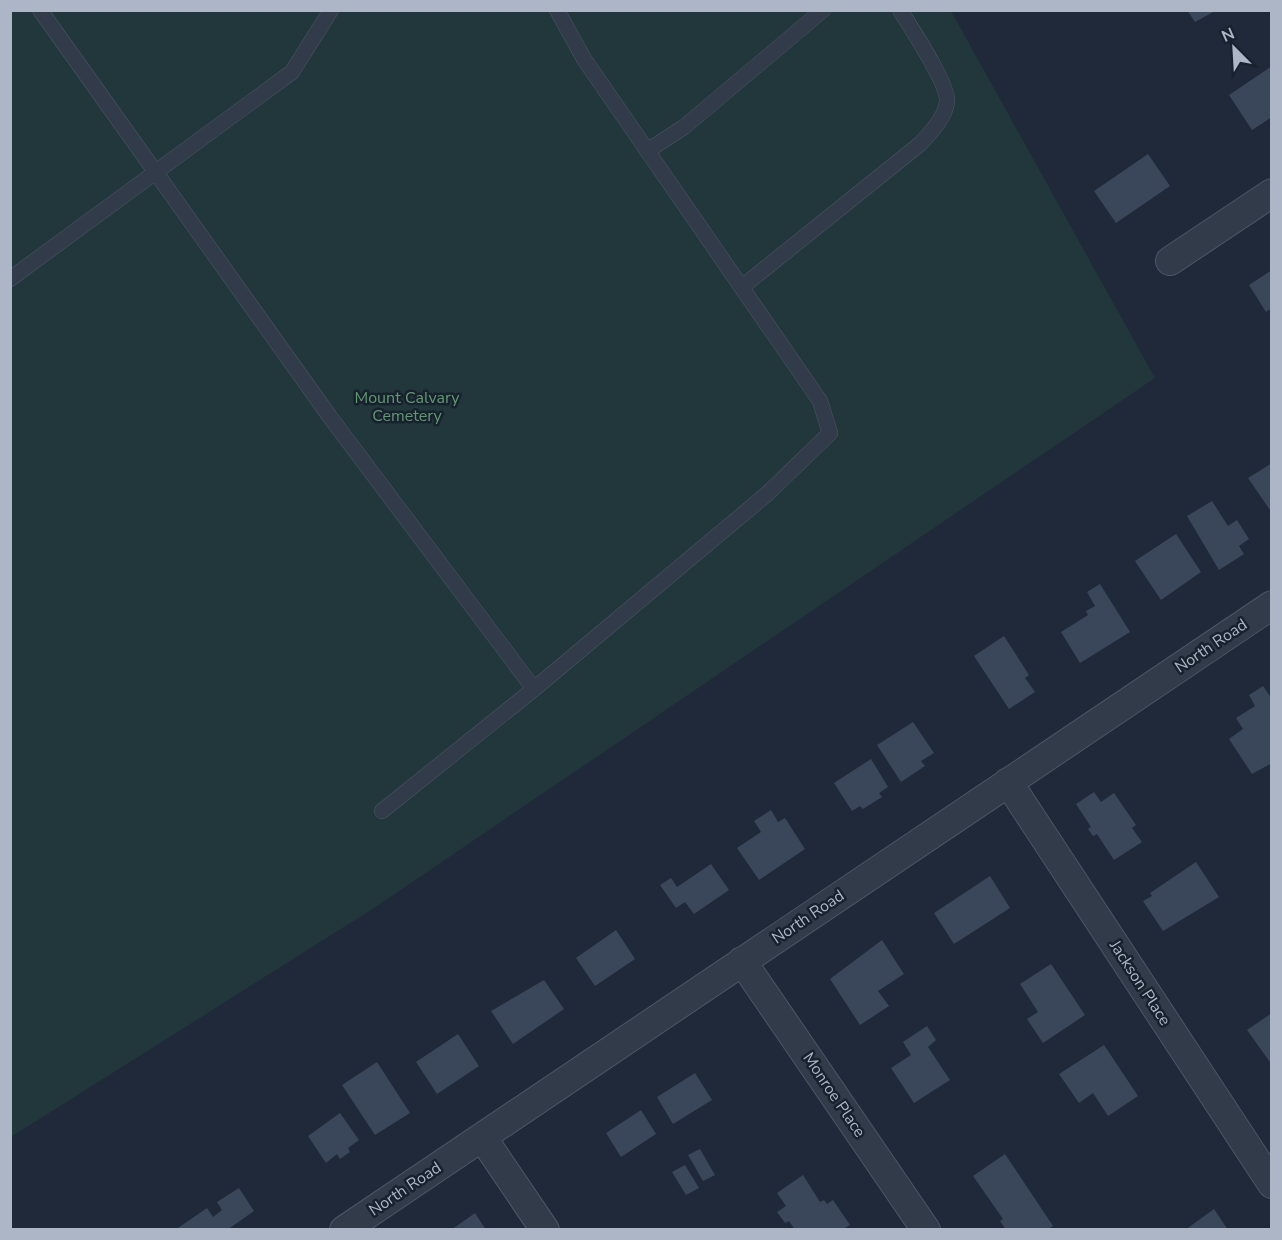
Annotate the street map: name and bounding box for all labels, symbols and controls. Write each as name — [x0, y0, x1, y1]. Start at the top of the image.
north arrow — [1204, 18, 1264, 78]
text: N — [1218, 23, 1238, 48]
park label: Mount Calvary Cemetery — [355, 387, 460, 427]
street label: North Road — [1170, 614, 1252, 678]
street label: North Road — [767, 885, 849, 949]
street label: Jackson Place — [1104, 935, 1176, 1030]
street label: Monroe Place — [798, 1048, 870, 1142]
street label: North Road — [364, 1157, 446, 1221]

